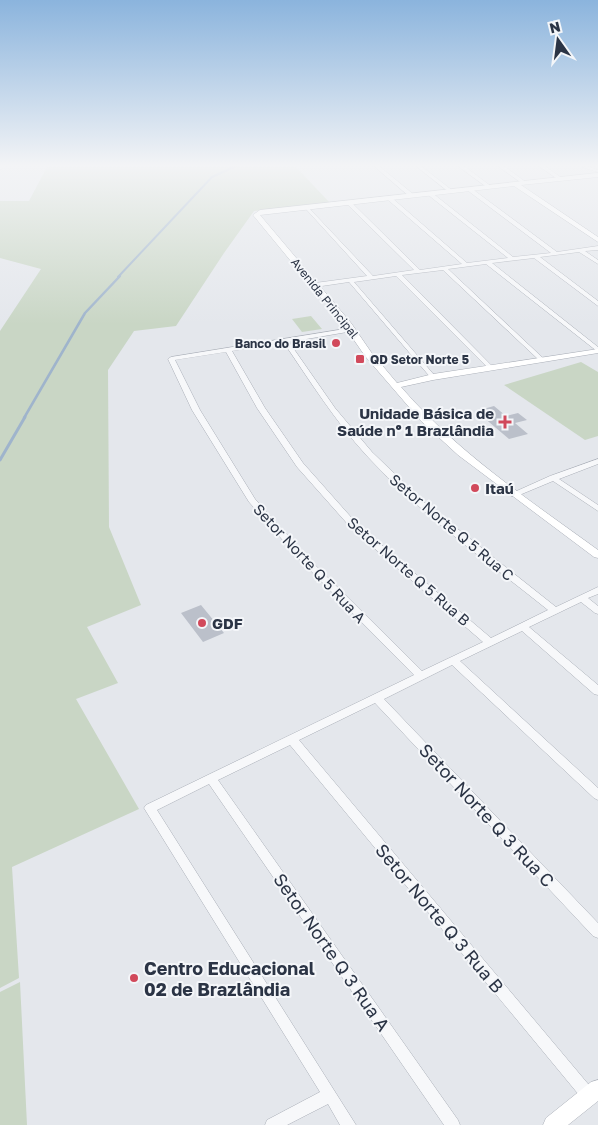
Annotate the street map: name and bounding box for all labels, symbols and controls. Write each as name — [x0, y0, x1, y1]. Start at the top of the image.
north arrow — [533, 15, 583, 65]
text: N — [548, 17, 562, 36]
street label: Avenida Principal — [288, 255, 362, 341]
place label: Banco do Brasil — [235, 336, 326, 351]
marker: Banco do Brasil — [330, 337, 342, 349]
place label: QD Setor Norte 5 — [370, 352, 469, 367]
marker: QD Setor Norte 5 — [354, 353, 366, 365]
place label: Unidade Básica de Saúde nº 1 Brazlândia — [337, 404, 494, 439]
marker: Unidade Básica de Saúde nº 1 Brazlândia — [498, 415, 512, 429]
street label: Setor Norte Q 5 Rua C — [386, 470, 518, 584]
place label: Itaú — [485, 479, 514, 497]
marker: Itaú — [469, 482, 481, 494]
street label: Setor Norte Q 5 Rua A — [250, 500, 370, 626]
street label: Setor Norte Q 5 Rua B — [344, 513, 474, 629]
place label: GDF — [212, 614, 243, 632]
marker: GDF — [196, 617, 208, 629]
street label: Setor Norte Q 3 Rua C — [415, 739, 559, 891]
street label: Setor Norte Q 3 Rua B — [371, 839, 509, 997]
street label: Setor Norte Q 3 Rua A — [269, 869, 395, 1035]
place label: Centro Educacional 02 de Brazlândia — [144, 957, 315, 1000]
marker: Centro Educacional 02 de Brazlândia — [128, 972, 140, 984]

